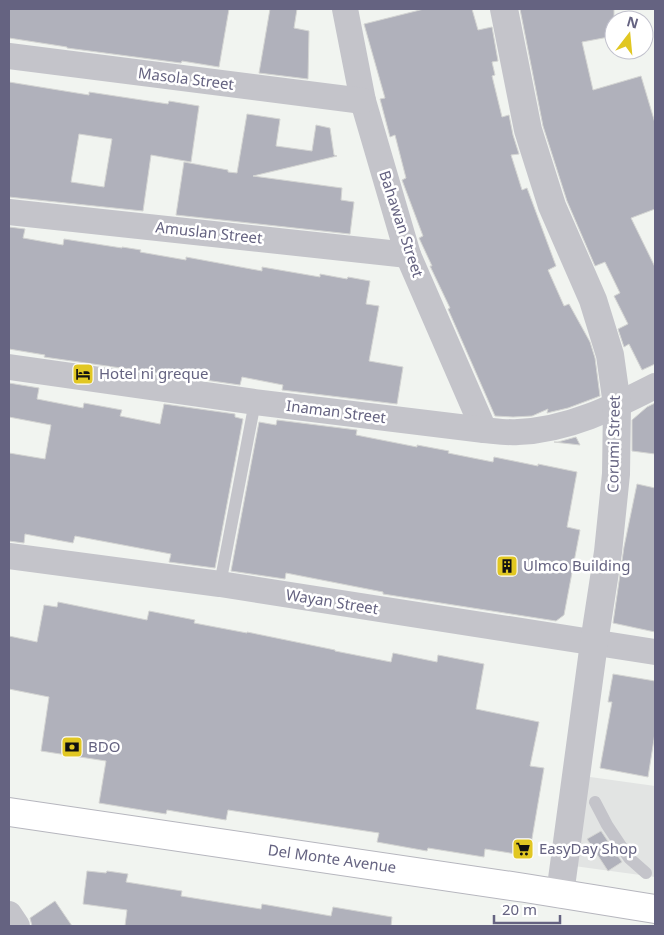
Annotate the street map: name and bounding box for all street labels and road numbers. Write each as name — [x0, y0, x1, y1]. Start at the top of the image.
street label: Masola Street — [137, 62, 236, 94]
street label: Bahawan Street — [375, 168, 429, 280]
street label: Amuslan Street — [155, 216, 264, 248]
street label: Corumi Street — [602, 394, 624, 493]
street label: Inaman Street — [285, 395, 388, 427]
street label: Wayan Street — [285, 584, 380, 618]
street label: Del Monte Avenue — [267, 839, 398, 877]

